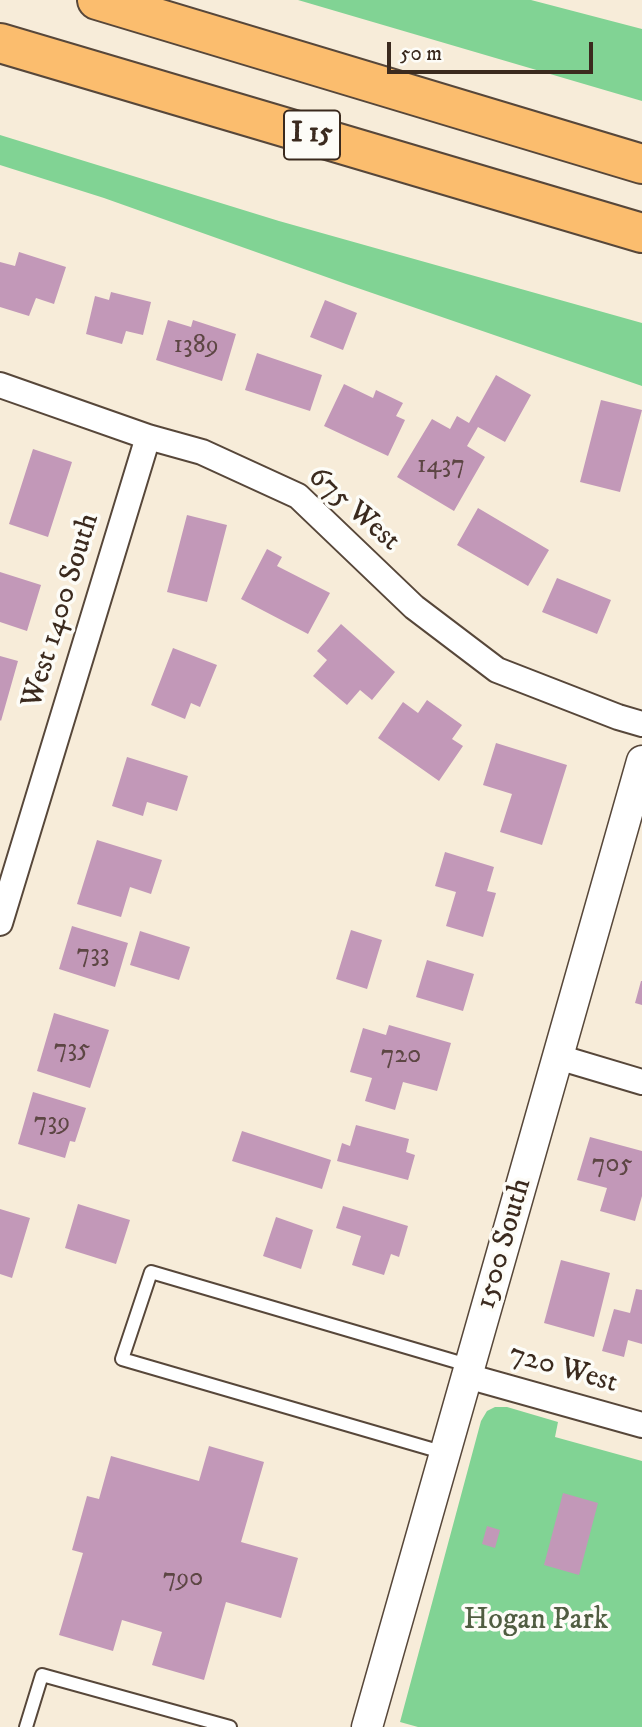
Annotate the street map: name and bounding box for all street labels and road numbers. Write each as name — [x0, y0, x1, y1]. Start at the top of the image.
road number: I 15 — [284, 110, 340, 160]
street label: 675 West — [299, 460, 407, 560]
street label: West 1400 South — [15, 509, 109, 713]
street label: 1500 South — [469, 1174, 541, 1314]
street label: 720 West — [505, 1337, 621, 1403]

